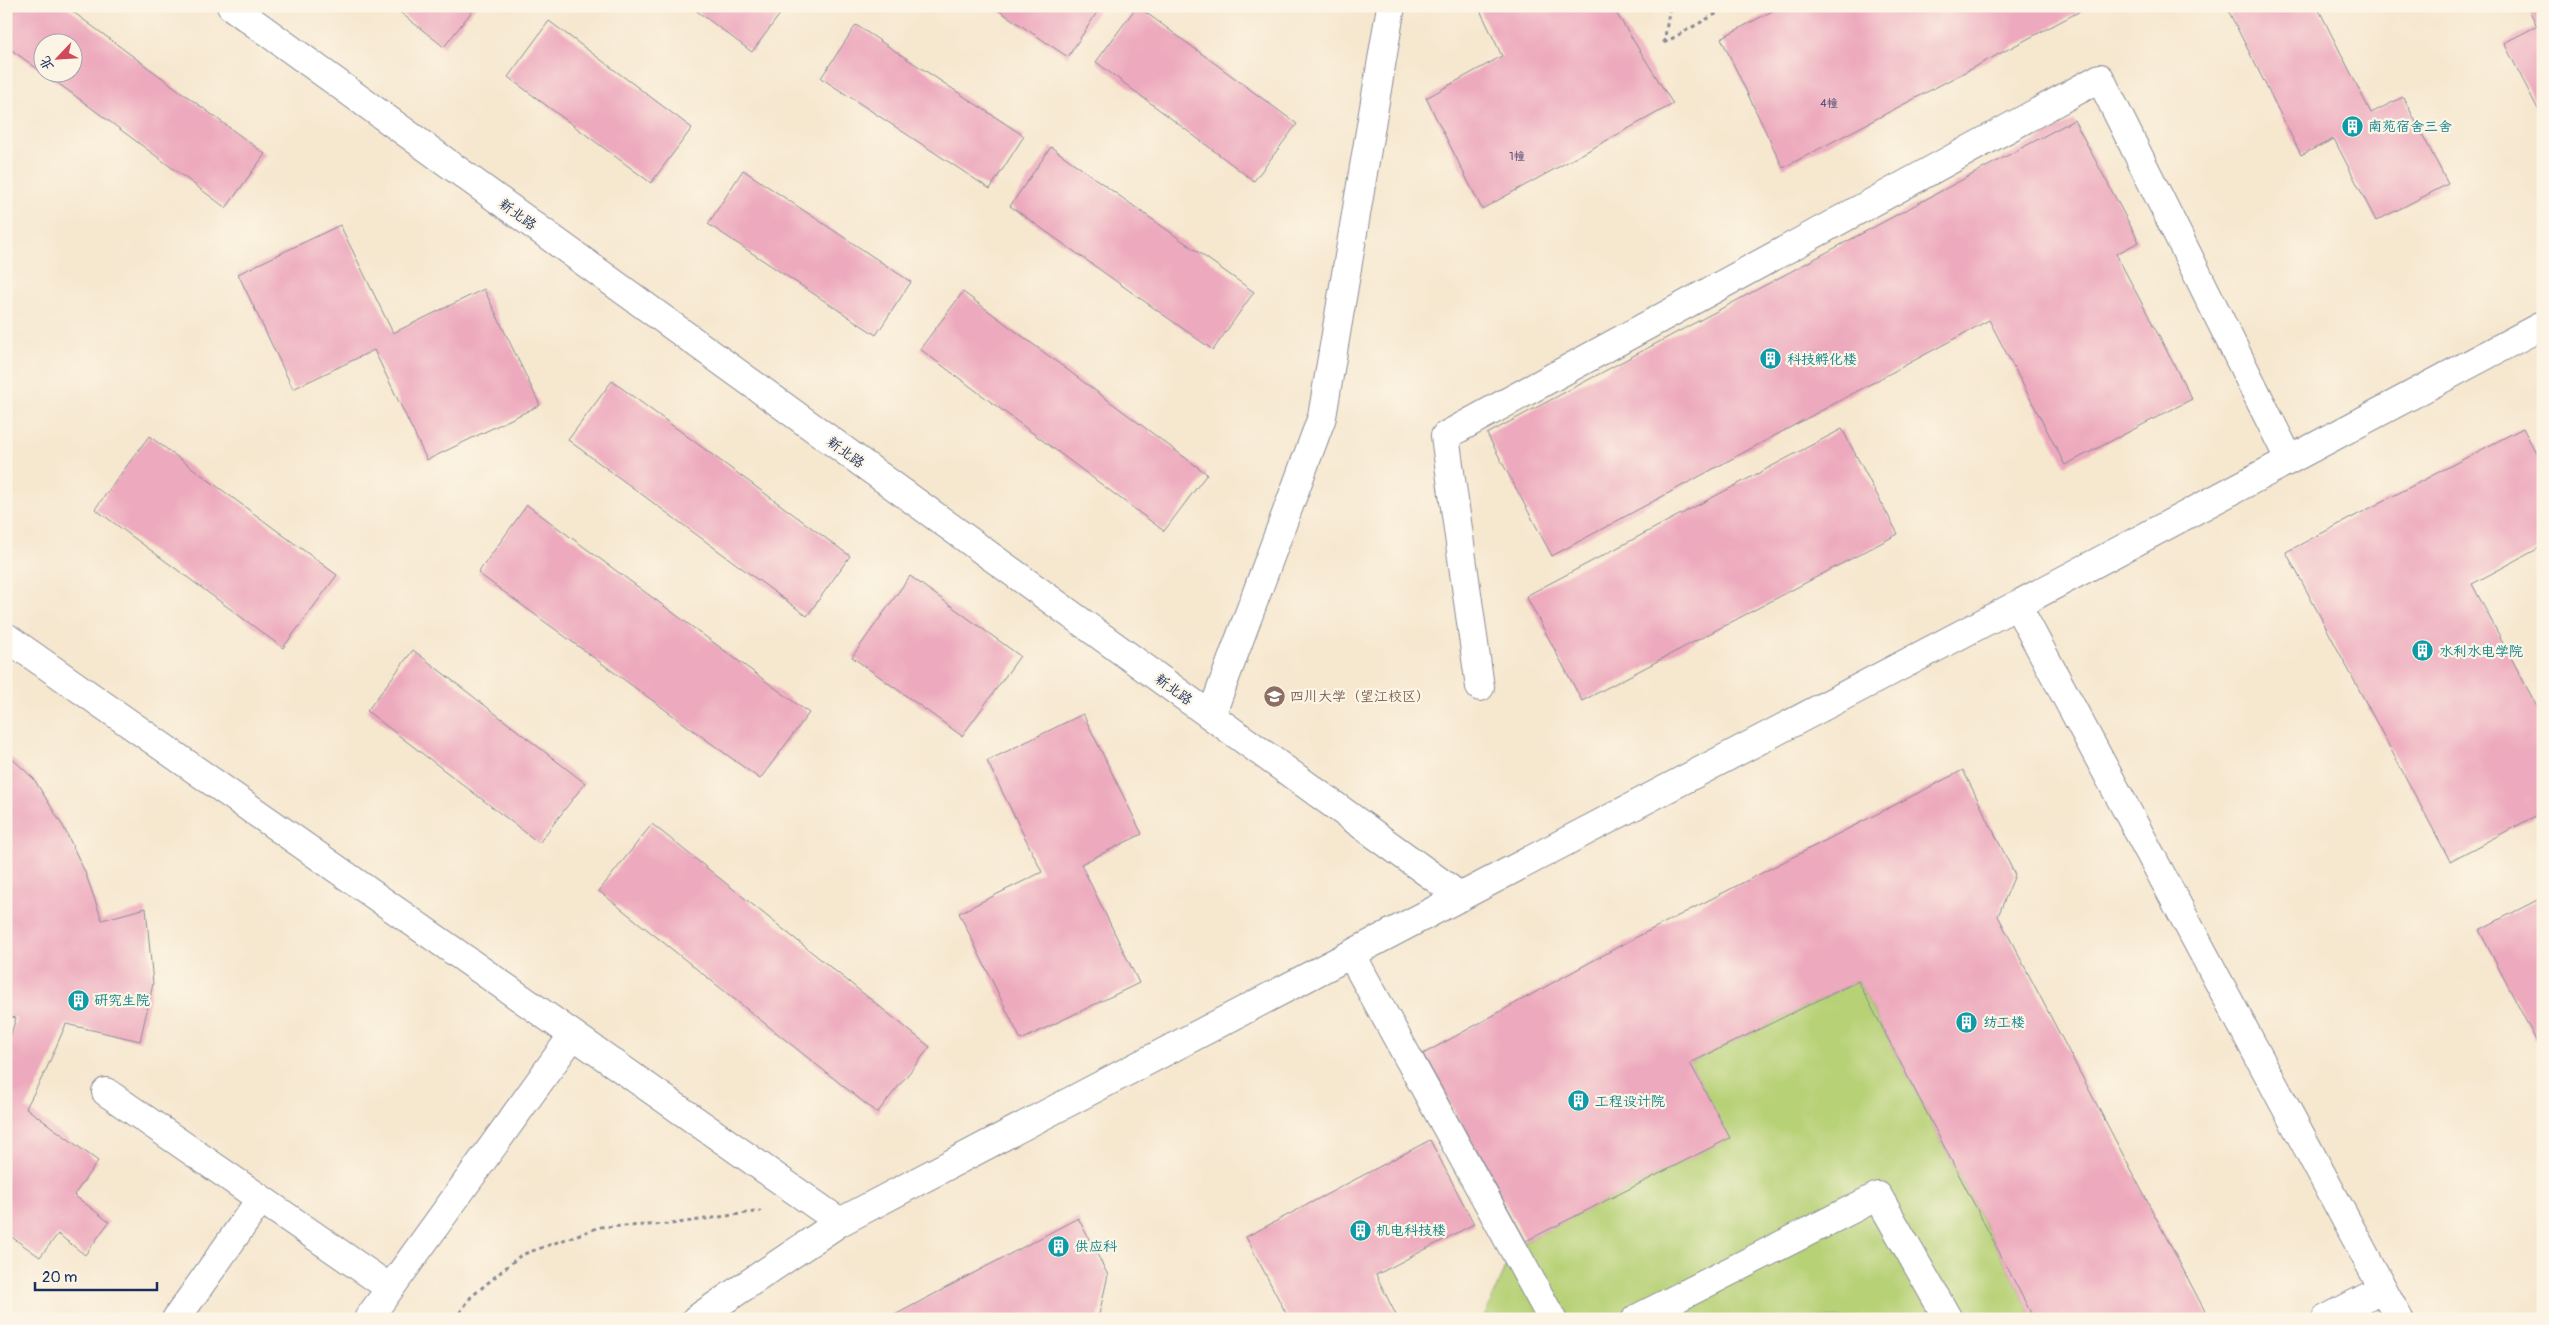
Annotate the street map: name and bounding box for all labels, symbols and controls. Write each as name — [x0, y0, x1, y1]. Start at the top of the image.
north arrow — [32, 32, 82, 82]
text: 北 — [36, 53, 57, 73]
house number: 4幢 — [1820, 97, 1839, 110]
building icon: 南苑宿舍三舍 — [2340, 114, 2364, 138]
place label: 南苑宿舍三舍 — [2368, 118, 2452, 135]
house number: 1幢 — [1509, 150, 1526, 163]
street label: 新北路 — [496, 195, 540, 234]
building icon: 科技孵化楼 — [1759, 347, 1783, 371]
place label: 科技孵化楼 — [1787, 351, 1857, 368]
street label: 新北路 — [824, 433, 868, 472]
building icon: 水利水电学院 — [2411, 639, 2435, 663]
place label: 水利水电学院 — [2439, 643, 2523, 660]
street label: 新北路 — [1152, 670, 1196, 709]
school or university icon: 四川大学（望江校区） — [1262, 684, 1286, 708]
place label: 四川大学（望江校区） — [1290, 688, 1430, 705]
building icon: 研究生院 — [66, 988, 90, 1012]
place label: 研究生院 — [94, 992, 150, 1009]
building icon: 纺工楼 — [1955, 1010, 1979, 1034]
place label: 纺工楼 — [1983, 1014, 2025, 1031]
building icon: 工程设计院 — [1567, 1089, 1591, 1113]
place label: 工程设计院 — [1595, 1093, 1665, 1110]
building icon: 机电科技楼 — [1348, 1218, 1372, 1242]
place label: 机电科技楼 — [1376, 1222, 1446, 1239]
building icon: 供应科 — [1047, 1234, 1071, 1258]
place label: 供应科 — [1075, 1238, 1118, 1255]
scale bar — [35, 1260, 158, 1292]
text: 20 m — [42, 1268, 77, 1287]

